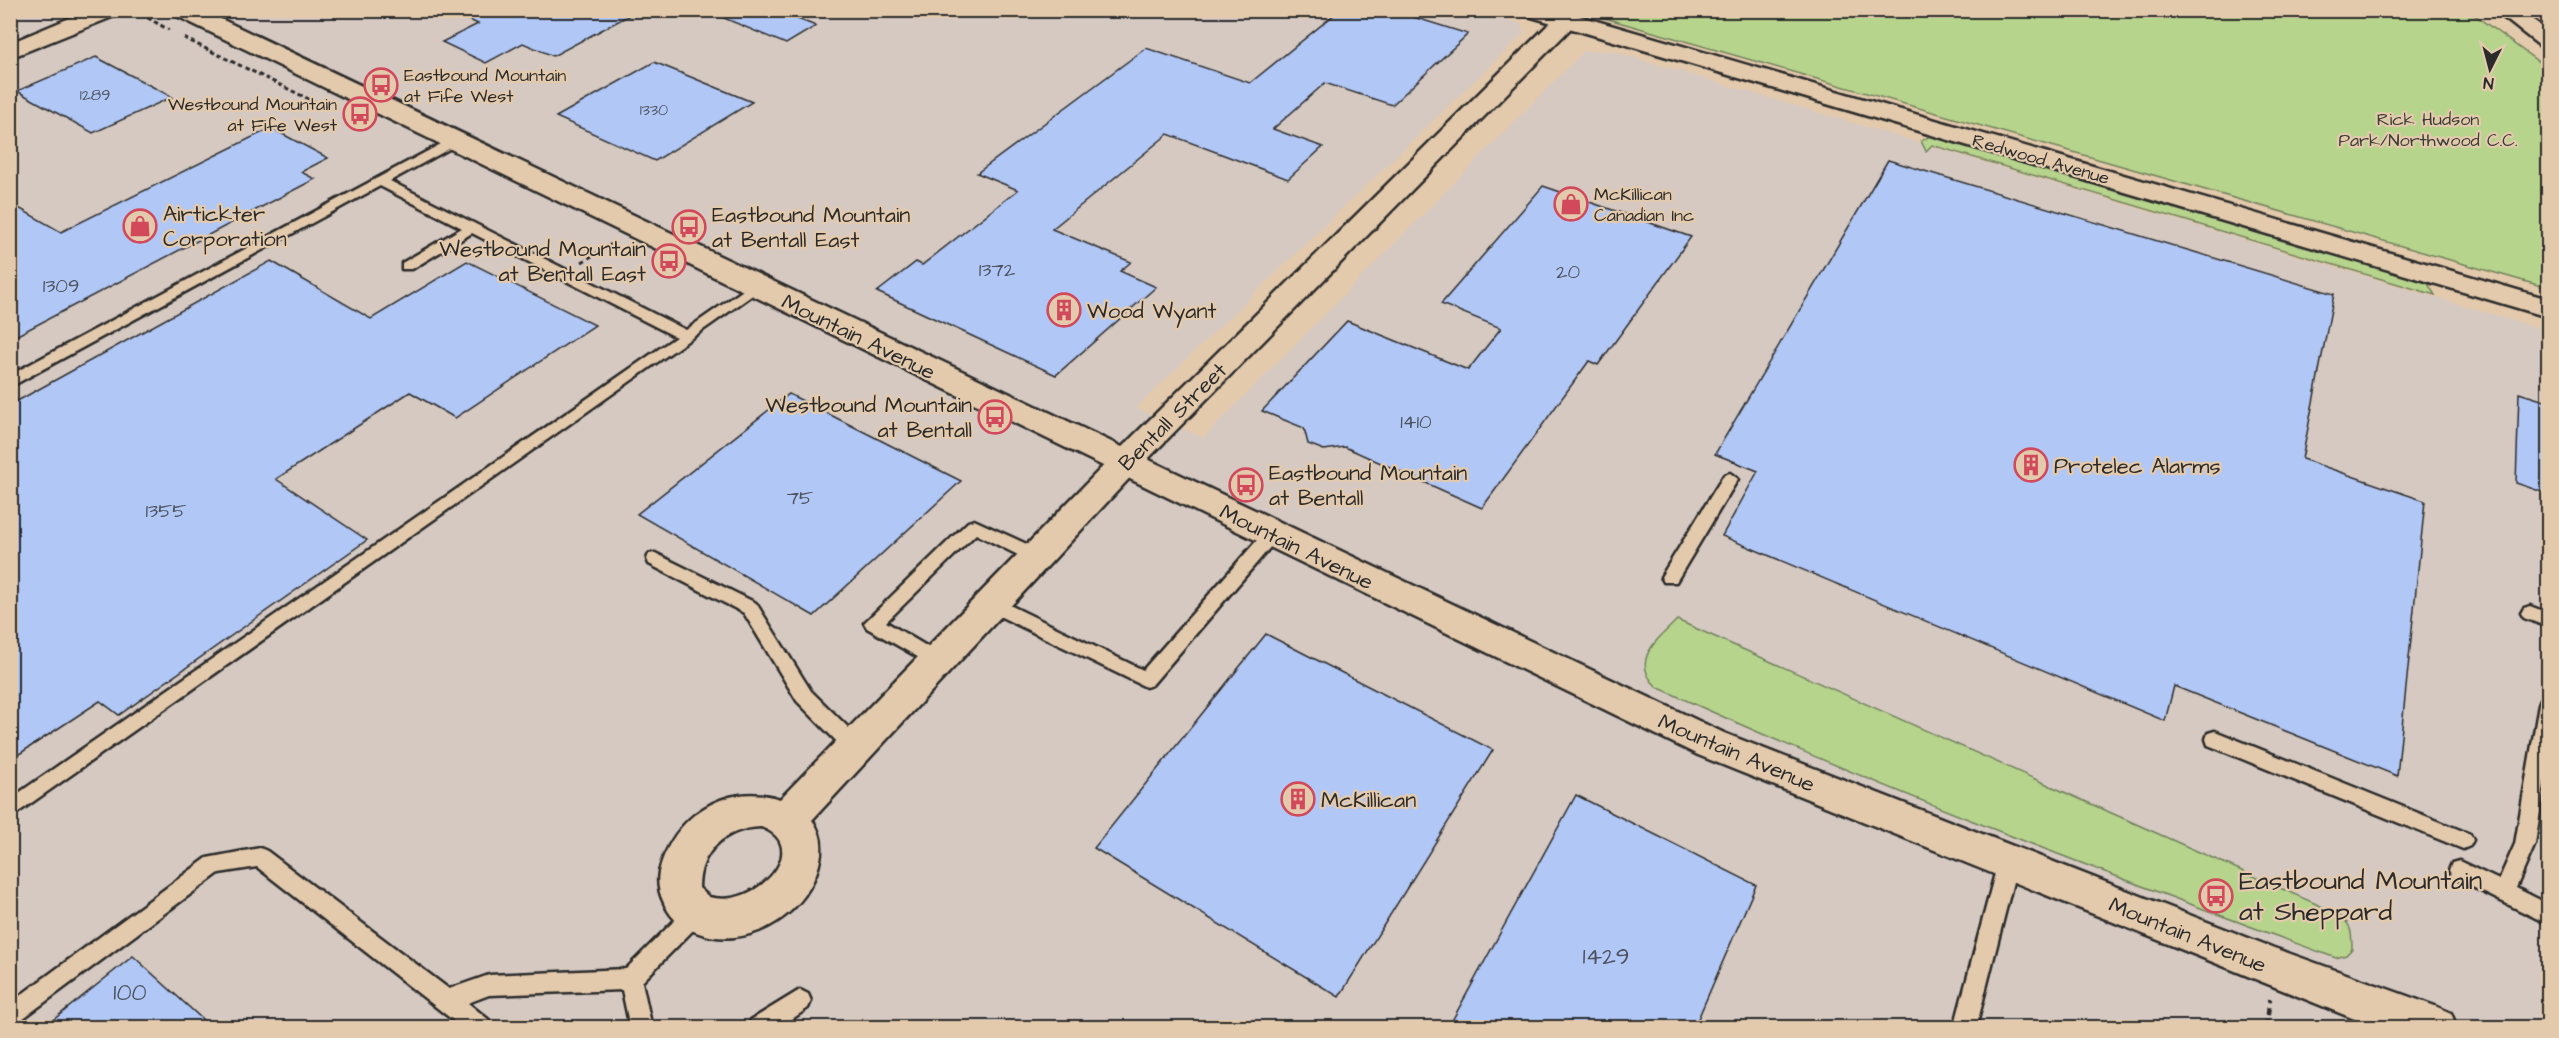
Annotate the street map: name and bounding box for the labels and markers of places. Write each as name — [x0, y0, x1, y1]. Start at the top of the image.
place label: Eastbound Mountain at Fife West — [404, 63, 566, 109]
bus stop icon: Eastbound Mountain at Fife West — [363, 67, 399, 103]
place label: Westbound Mountain at Fife West — [168, 92, 338, 138]
bus stop icon: Westbound Mountain at Fife West — [342, 96, 378, 132]
place label: McKillican Canadian Inc — [1594, 182, 1695, 228]
shop icon: McKillican Canadian Inc — [1553, 186, 1589, 222]
place label: Airtickter Corporation — [163, 199, 287, 255]
place label: Eastbound Mountain at Bentall East — [712, 200, 910, 256]
shop icon: Airtickter Corporation — [122, 208, 158, 244]
bus stop icon: Eastbound Mountain at Bentall East — [671, 209, 707, 245]
place label: Westbound Mountain at Bentall East — [439, 234, 646, 290]
bus stop icon: Westbound Mountain at Bentall East — [651, 243, 687, 279]
building icon: Wood Wyant — [1046, 292, 1082, 328]
place label: Wood Wyant — [1087, 296, 1216, 328]
place label: Westbound Mountain at Bentall — [765, 390, 972, 446]
bus stop icon: Westbound Mountain at Bentall — [977, 399, 1013, 435]
building icon: Protelec Alarms — [2013, 447, 2049, 483]
place label: Protelec Alarms — [2054, 451, 2220, 482]
place label: Eastbound Mountain at Bentall — [1269, 458, 1467, 514]
bus stop icon: Eastbound Mountain at Bentall — [1228, 467, 1264, 503]
building icon: McKillican — [1280, 781, 1316, 817]
place label: McKillican — [1321, 785, 1416, 816]
place label: Eastbound Mountain at Sheppard — [2239, 862, 2482, 931]
bus stop icon: Eastbound Mountain at Sheppard — [2198, 878, 2234, 914]

